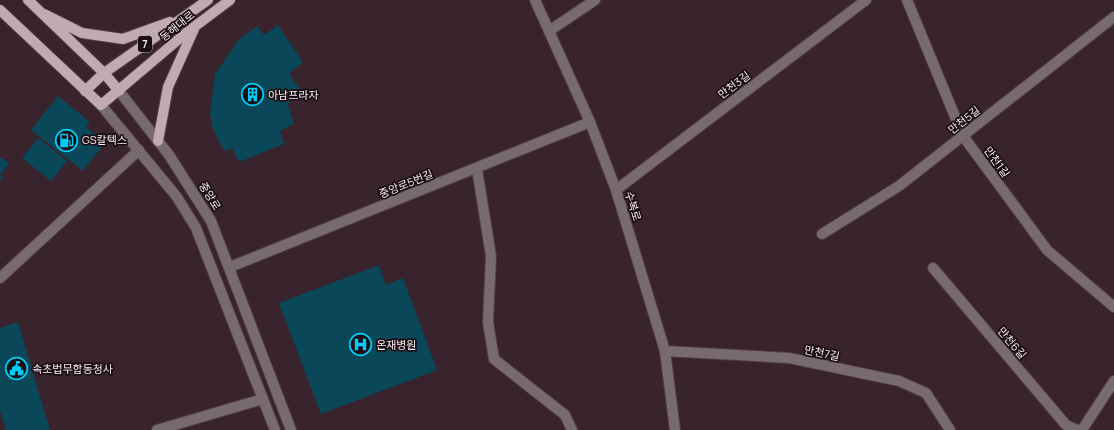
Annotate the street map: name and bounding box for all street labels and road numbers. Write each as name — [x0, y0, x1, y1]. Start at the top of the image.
street label: 동해대로 — [156, 7, 197, 44]
road number: 7 — [138, 36, 152, 52]
street label: 만천3길 — [715, 68, 753, 102]
street label: 만천5길 — [945, 102, 983, 137]
street label: 만천1길 — [981, 143, 1014, 180]
street label: 중앙로5번길 — [377, 166, 435, 201]
street label: 중앙로 — [196, 179, 225, 213]
street label: 수복로 — [622, 189, 645, 223]
street label: 만천6길 — [995, 324, 1030, 362]
street label: 만천7길 — [803, 341, 841, 364]

